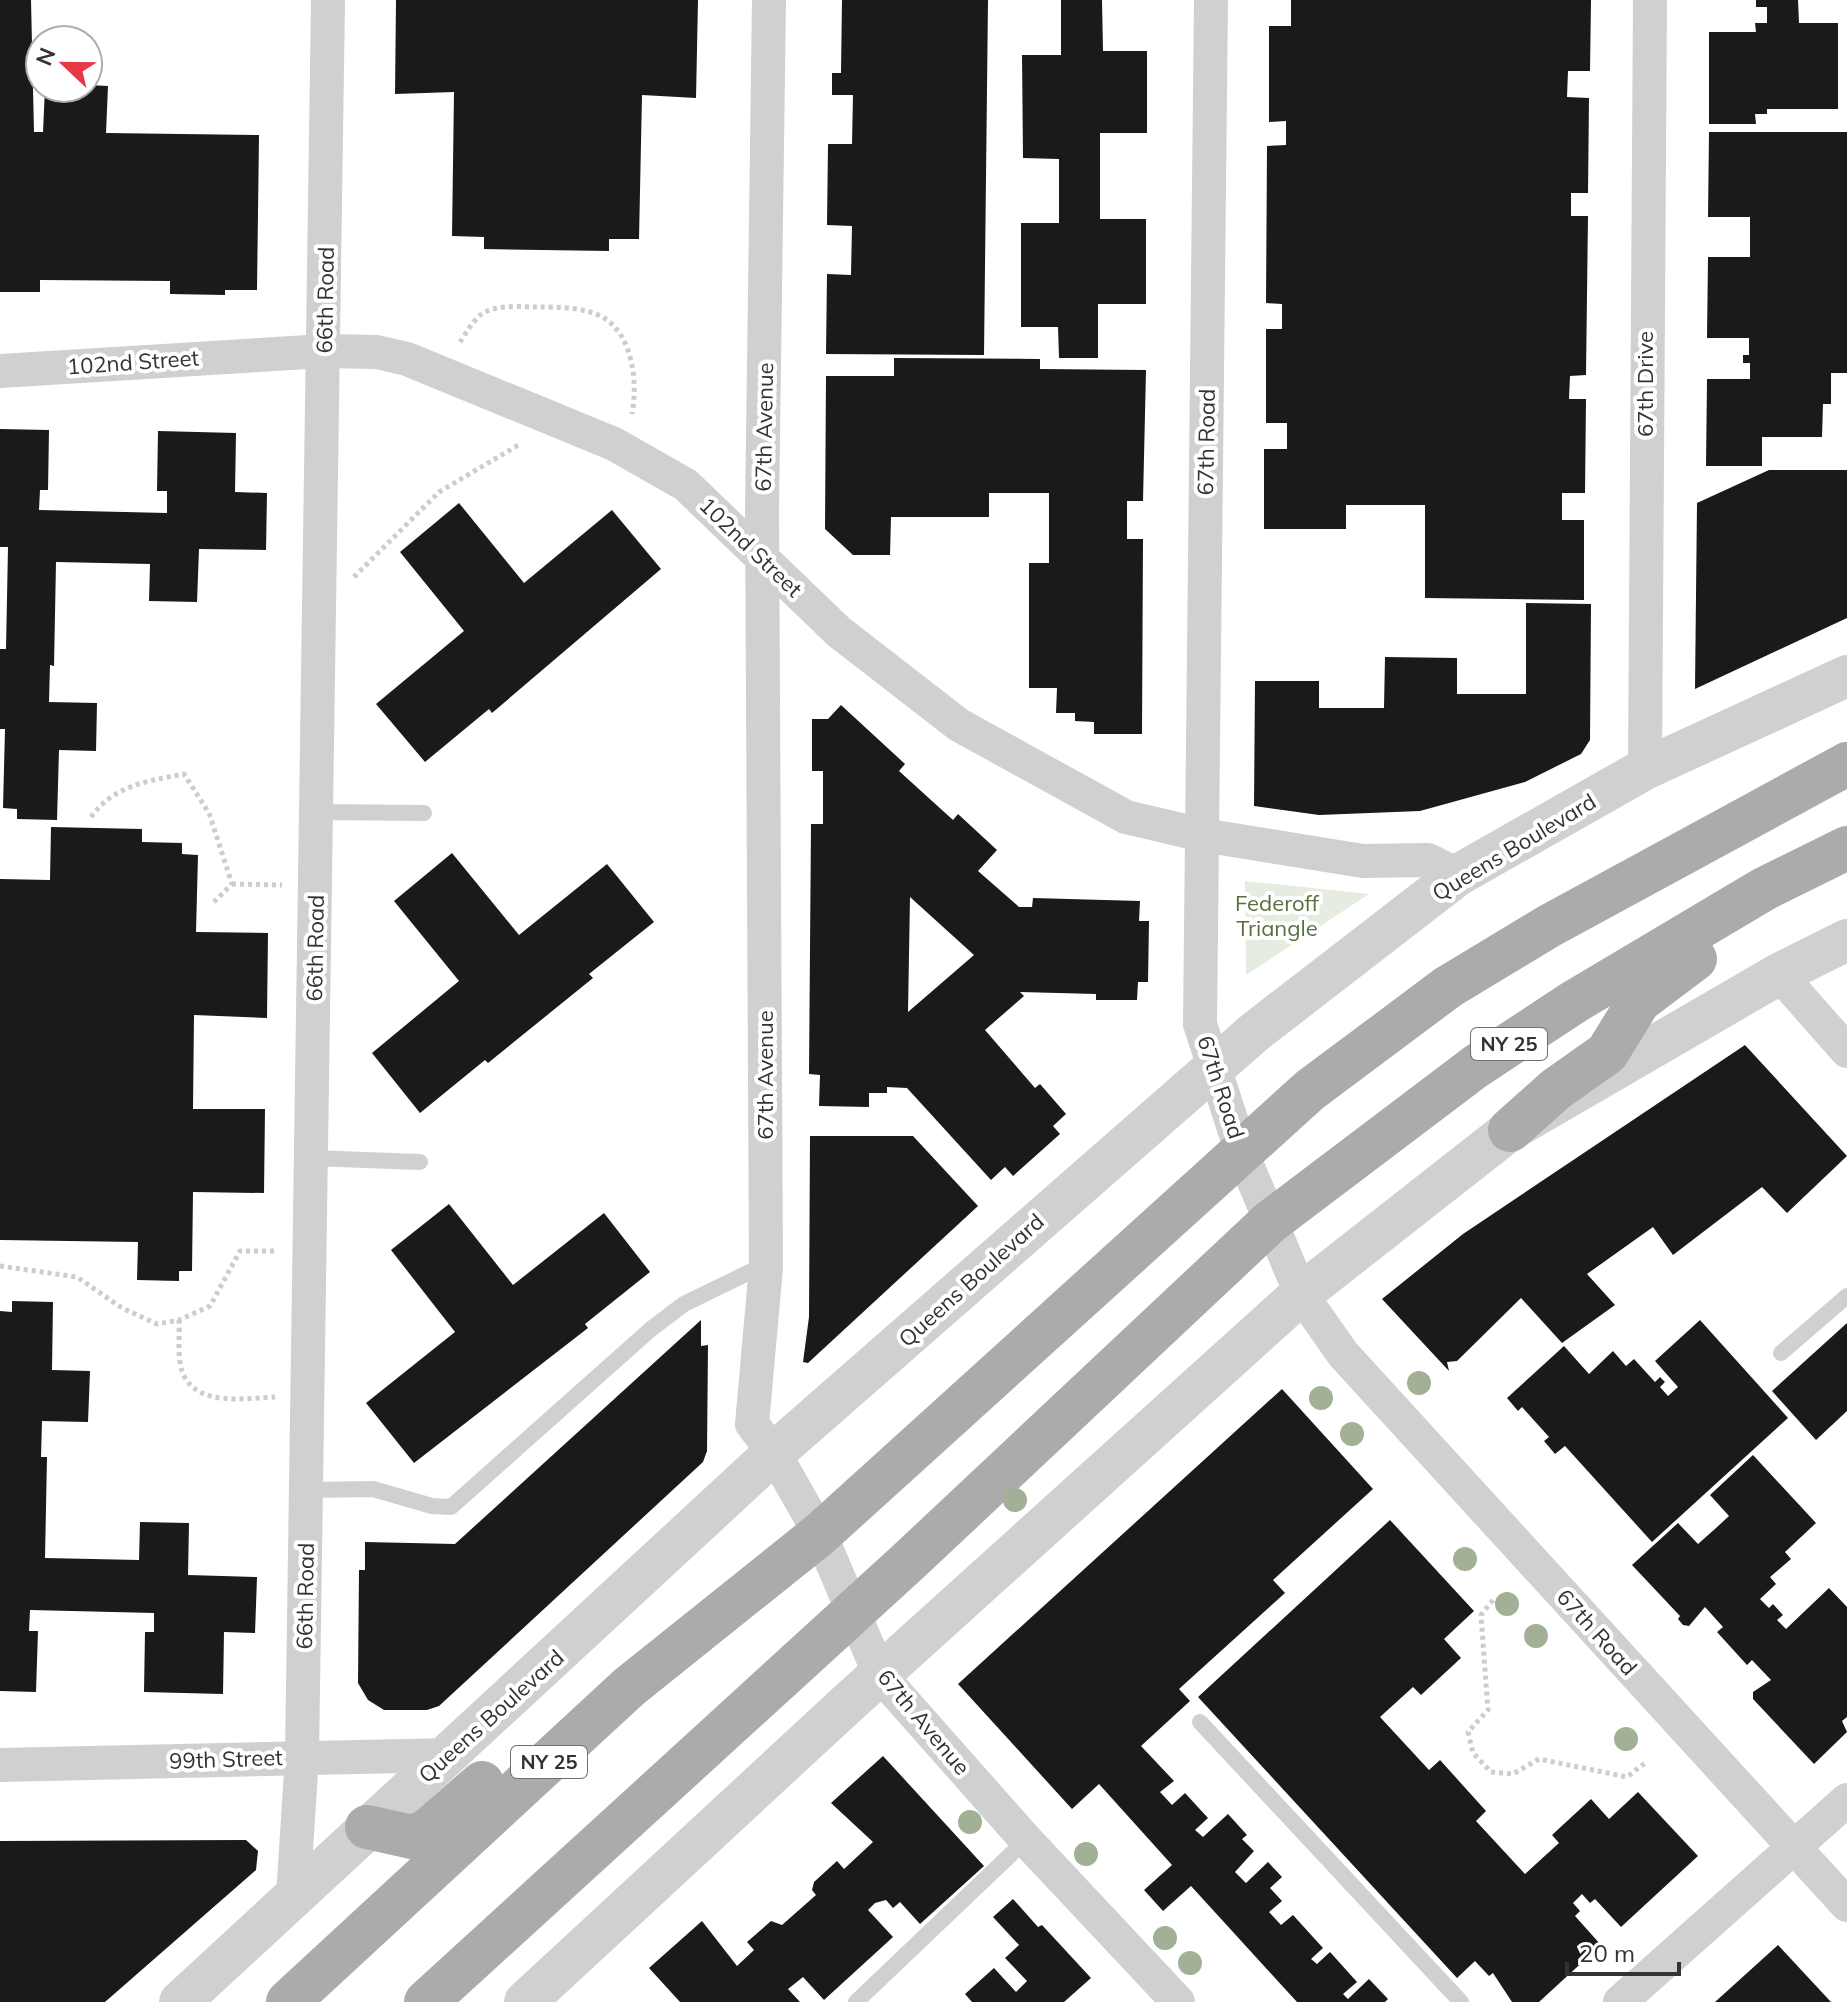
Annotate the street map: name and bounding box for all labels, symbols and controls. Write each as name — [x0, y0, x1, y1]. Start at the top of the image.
north arrow — [24, 24, 104, 104]
text: N — [29, 44, 62, 69]
street label: 66th Road — [310, 246, 340, 354]
street label: 67th Drive — [1631, 331, 1659, 437]
street label: 102nd Street — [66, 343, 200, 381]
street label: 67th Avenue — [749, 362, 779, 492]
street label: 67th Road — [1191, 388, 1221, 496]
street label: 102nd Street — [694, 491, 809, 603]
street label: Queens Boulevard — [1427, 787, 1601, 907]
park label: Federoff Triangle — [1235, 889, 1320, 942]
street label: 66th Road — [300, 894, 330, 1002]
street label: 67th Avenue — [751, 1010, 779, 1140]
road number: NY 25 — [1471, 1028, 1547, 1060]
street label: 67th Road — [1191, 1032, 1251, 1142]
street label: Queens Boulevard — [892, 1207, 1050, 1353]
street label: 66th Road — [290, 1542, 320, 1650]
street label: 67th Road — [1551, 1583, 1643, 1681]
street label: Queens Boulevard — [412, 1643, 570, 1789]
street label: 67th Avenue — [872, 1663, 976, 1781]
street label: 99th Street — [169, 1743, 284, 1775]
road number: NY 25 — [511, 1746, 587, 1778]
scale bar — [1567, 1926, 1679, 1976]
text: 20 m — [1579, 1938, 1635, 1968]

